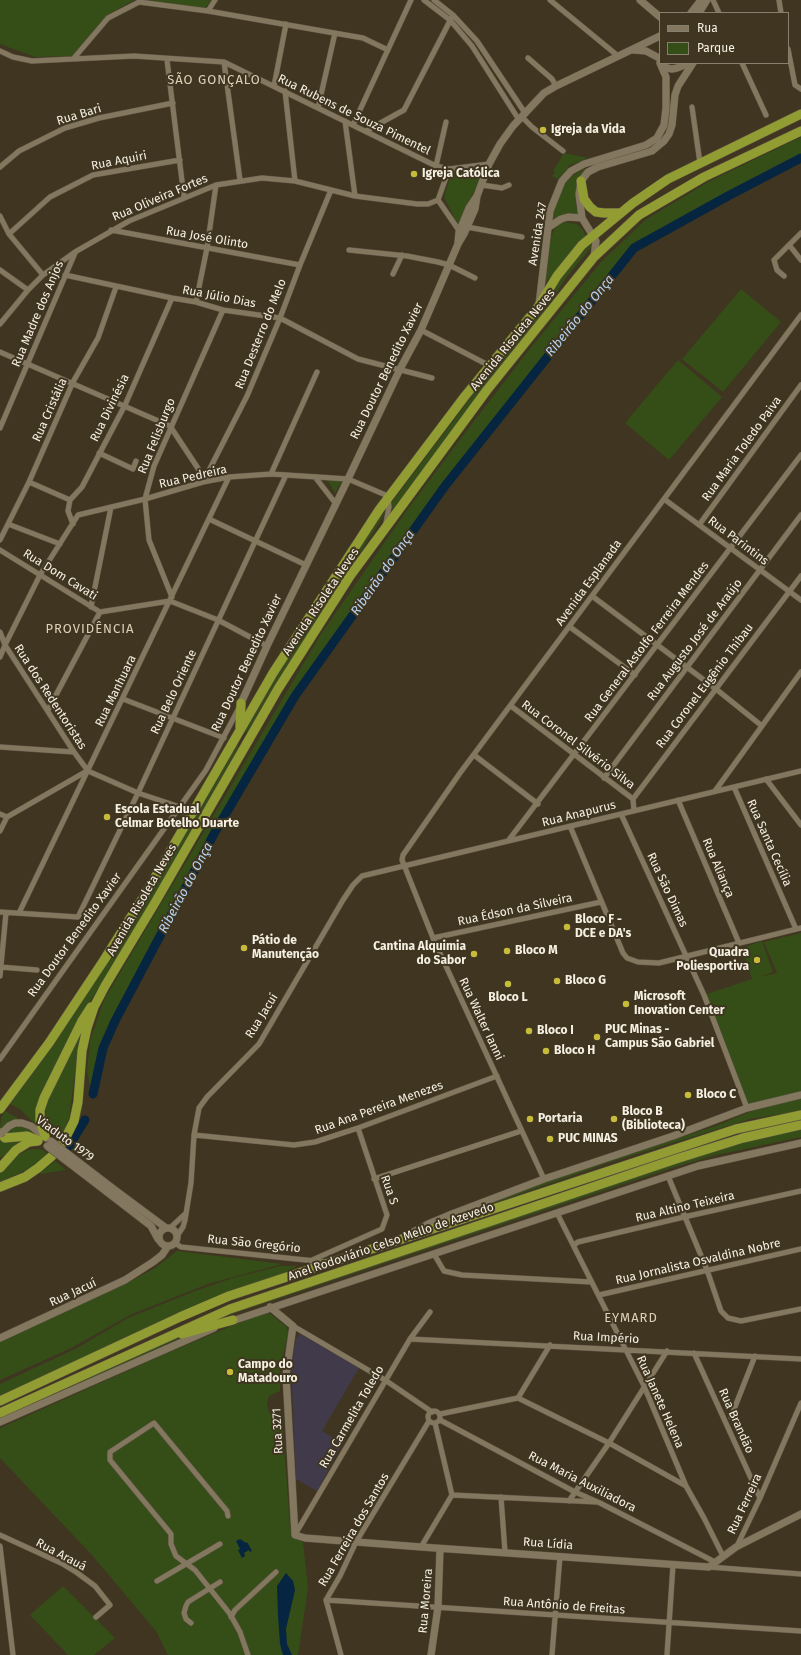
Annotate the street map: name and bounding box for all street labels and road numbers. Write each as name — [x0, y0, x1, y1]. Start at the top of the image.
street label: Rua Rubens de Souza Pimentel — [275, 72, 433, 158]
street label: Rua Bari — [55, 101, 103, 129]
street label: Rua Aquiri — [90, 149, 148, 173]
street label: Rua Oliveira Fortes — [110, 171, 210, 225]
street label: Avenida 247 — [526, 201, 550, 267]
street label: Rua José Olinto — [165, 224, 249, 252]
street label: Rua Madre dos Anjos — [9, 259, 67, 369]
street label: Rua Desterro do Melo — [232, 277, 290, 391]
street label: Rua Júlio Dias — [181, 283, 257, 311]
street label: Avenida Risoleta Neves — [468, 286, 558, 394]
street label: Rua Doutor Benedito Xavier — [348, 300, 426, 442]
street label: Rua Divinésia — [87, 372, 133, 444]
street label: Rua Cristália — [30, 376, 70, 444]
street label: Rua Maria Toledo Paiva — [699, 394, 785, 504]
street label: Rua Felisburgo — [135, 396, 179, 476]
street label: Rua Pedreira — [158, 462, 228, 492]
street label: Rua Parintins — [705, 514, 771, 568]
street label: Avenida Esplanada — [553, 537, 625, 629]
street label: Rua Dom Cavati — [20, 546, 100, 604]
street label: Avenida Risoleta Neves — [280, 546, 362, 658]
street label: Rua General Astolfo Ferreira Mendes — [582, 559, 712, 725]
street label: Rua Augusto José de Araújo — [645, 576, 745, 704]
street label: Rua Doutor Benedito Xavier — [209, 592, 285, 734]
street label: Rua Coronel Eugênio Thibau — [653, 621, 757, 751]
street label: Rua dos Redentoristas — [11, 642, 89, 752]
street label: Rua Belo Oriente — [148, 647, 200, 737]
street label: Rua Manhuara — [92, 653, 140, 729]
street label: Rua Coronel Silvério Silva — [518, 698, 638, 792]
street label: Rua Santa Cecília — [743, 797, 795, 889]
street label: Rua Anapurus — [541, 798, 617, 830]
street label: Rua Aliança — [699, 836, 737, 900]
street label: Avenida Risoleta Neves — [104, 842, 180, 958]
street label: Rua São Dimas — [643, 850, 691, 930]
street label: Rua Doutor Benedito Xavier — [25, 870, 125, 1000]
street label: Rua Édson da Silveira — [456, 891, 574, 929]
street label: Rua Walter Ianni — [456, 975, 506, 1063]
street label: Rua Jacuí — [243, 991, 281, 1041]
street label: Rua Ana Pereira Menezes — [313, 1078, 445, 1138]
street label: Viaduto 1979 — [33, 1113, 97, 1165]
street label: Rua S — [377, 1173, 401, 1207]
street label: Rua Altino Teixeira — [634, 1189, 736, 1225]
street label: Anel Rodoviário Celso Mello de Azevedo — [286, 1200, 496, 1284]
street label: Rua São Gregório — [207, 1232, 301, 1256]
street label: Rua Jornalista Osvaldina Nobre — [614, 1236, 782, 1288]
street label: Rua Jacuí — [47, 1276, 99, 1310]
street label: Rua Império — [572, 1329, 640, 1347]
street label: Rua Janete Helena — [633, 1353, 687, 1451]
street label: Rua Carmelita Toledo — [317, 1363, 387, 1471]
street label: Rua Brandão — [715, 1386, 757, 1456]
street label: Rua 3271 — [270, 1408, 286, 1454]
street label: Rua Maria Auxiliadora — [526, 1449, 638, 1515]
street label: Rua Ferreira dos Santos — [316, 1471, 392, 1589]
street label: Rua Ferreira — [725, 1471, 765, 1537]
street label: Rua Lídia — [522, 1535, 574, 1553]
street label: Rua Arauá — [33, 1536, 89, 1574]
street label: Rua Moreira — [416, 1568, 436, 1634]
street label: Rua Antônio de Freitas — [502, 1595, 626, 1617]

